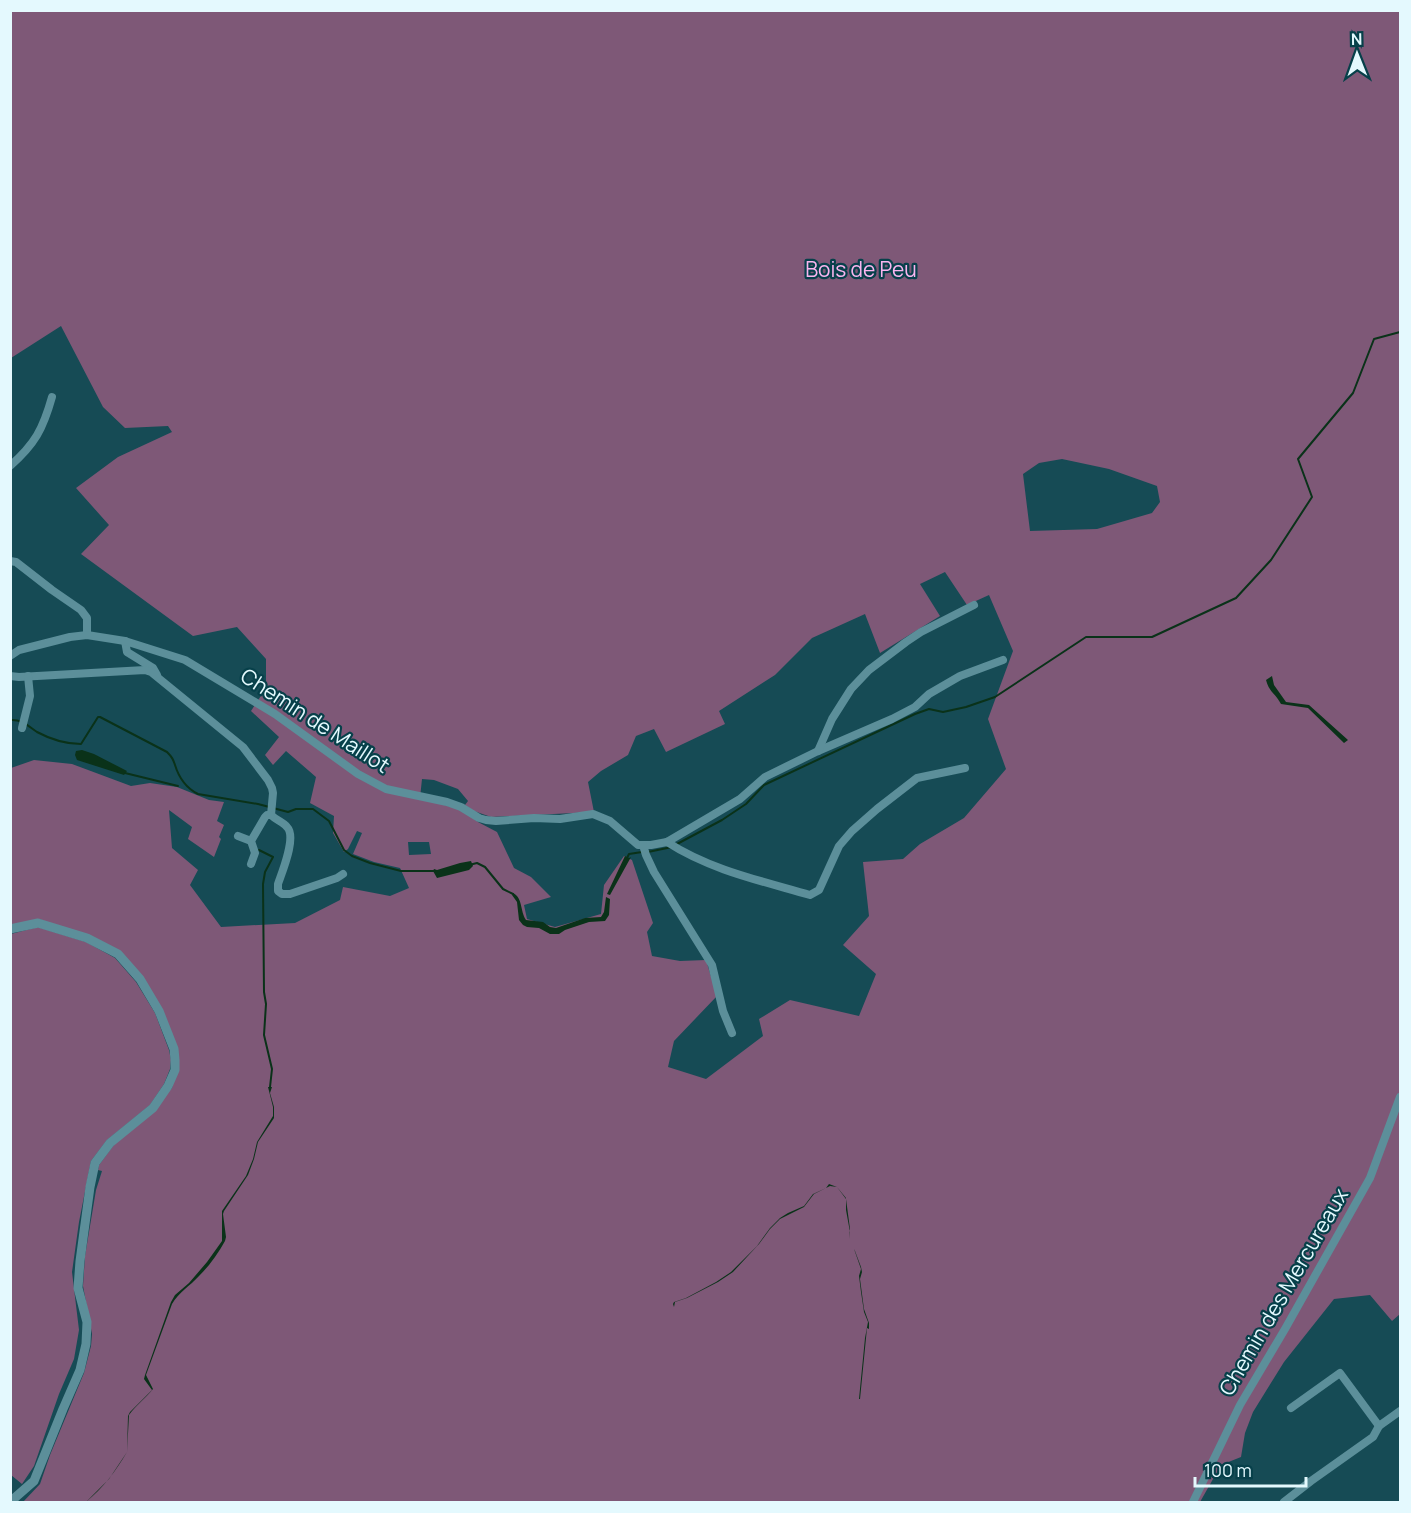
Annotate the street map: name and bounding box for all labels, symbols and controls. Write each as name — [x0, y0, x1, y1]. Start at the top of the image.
north arrow — [1327, 24, 1387, 84]
text: N — [1351, 28, 1363, 50]
park label: Bois de Peu — [805, 255, 917, 283]
street label: Chemin de Maillot — [236, 661, 396, 779]
street label: Chemin des Mercureaux — [1212, 1183, 1354, 1400]
scale bar — [1195, 1450, 1306, 1488]
text: 100 m — [1204, 1458, 1252, 1482]

